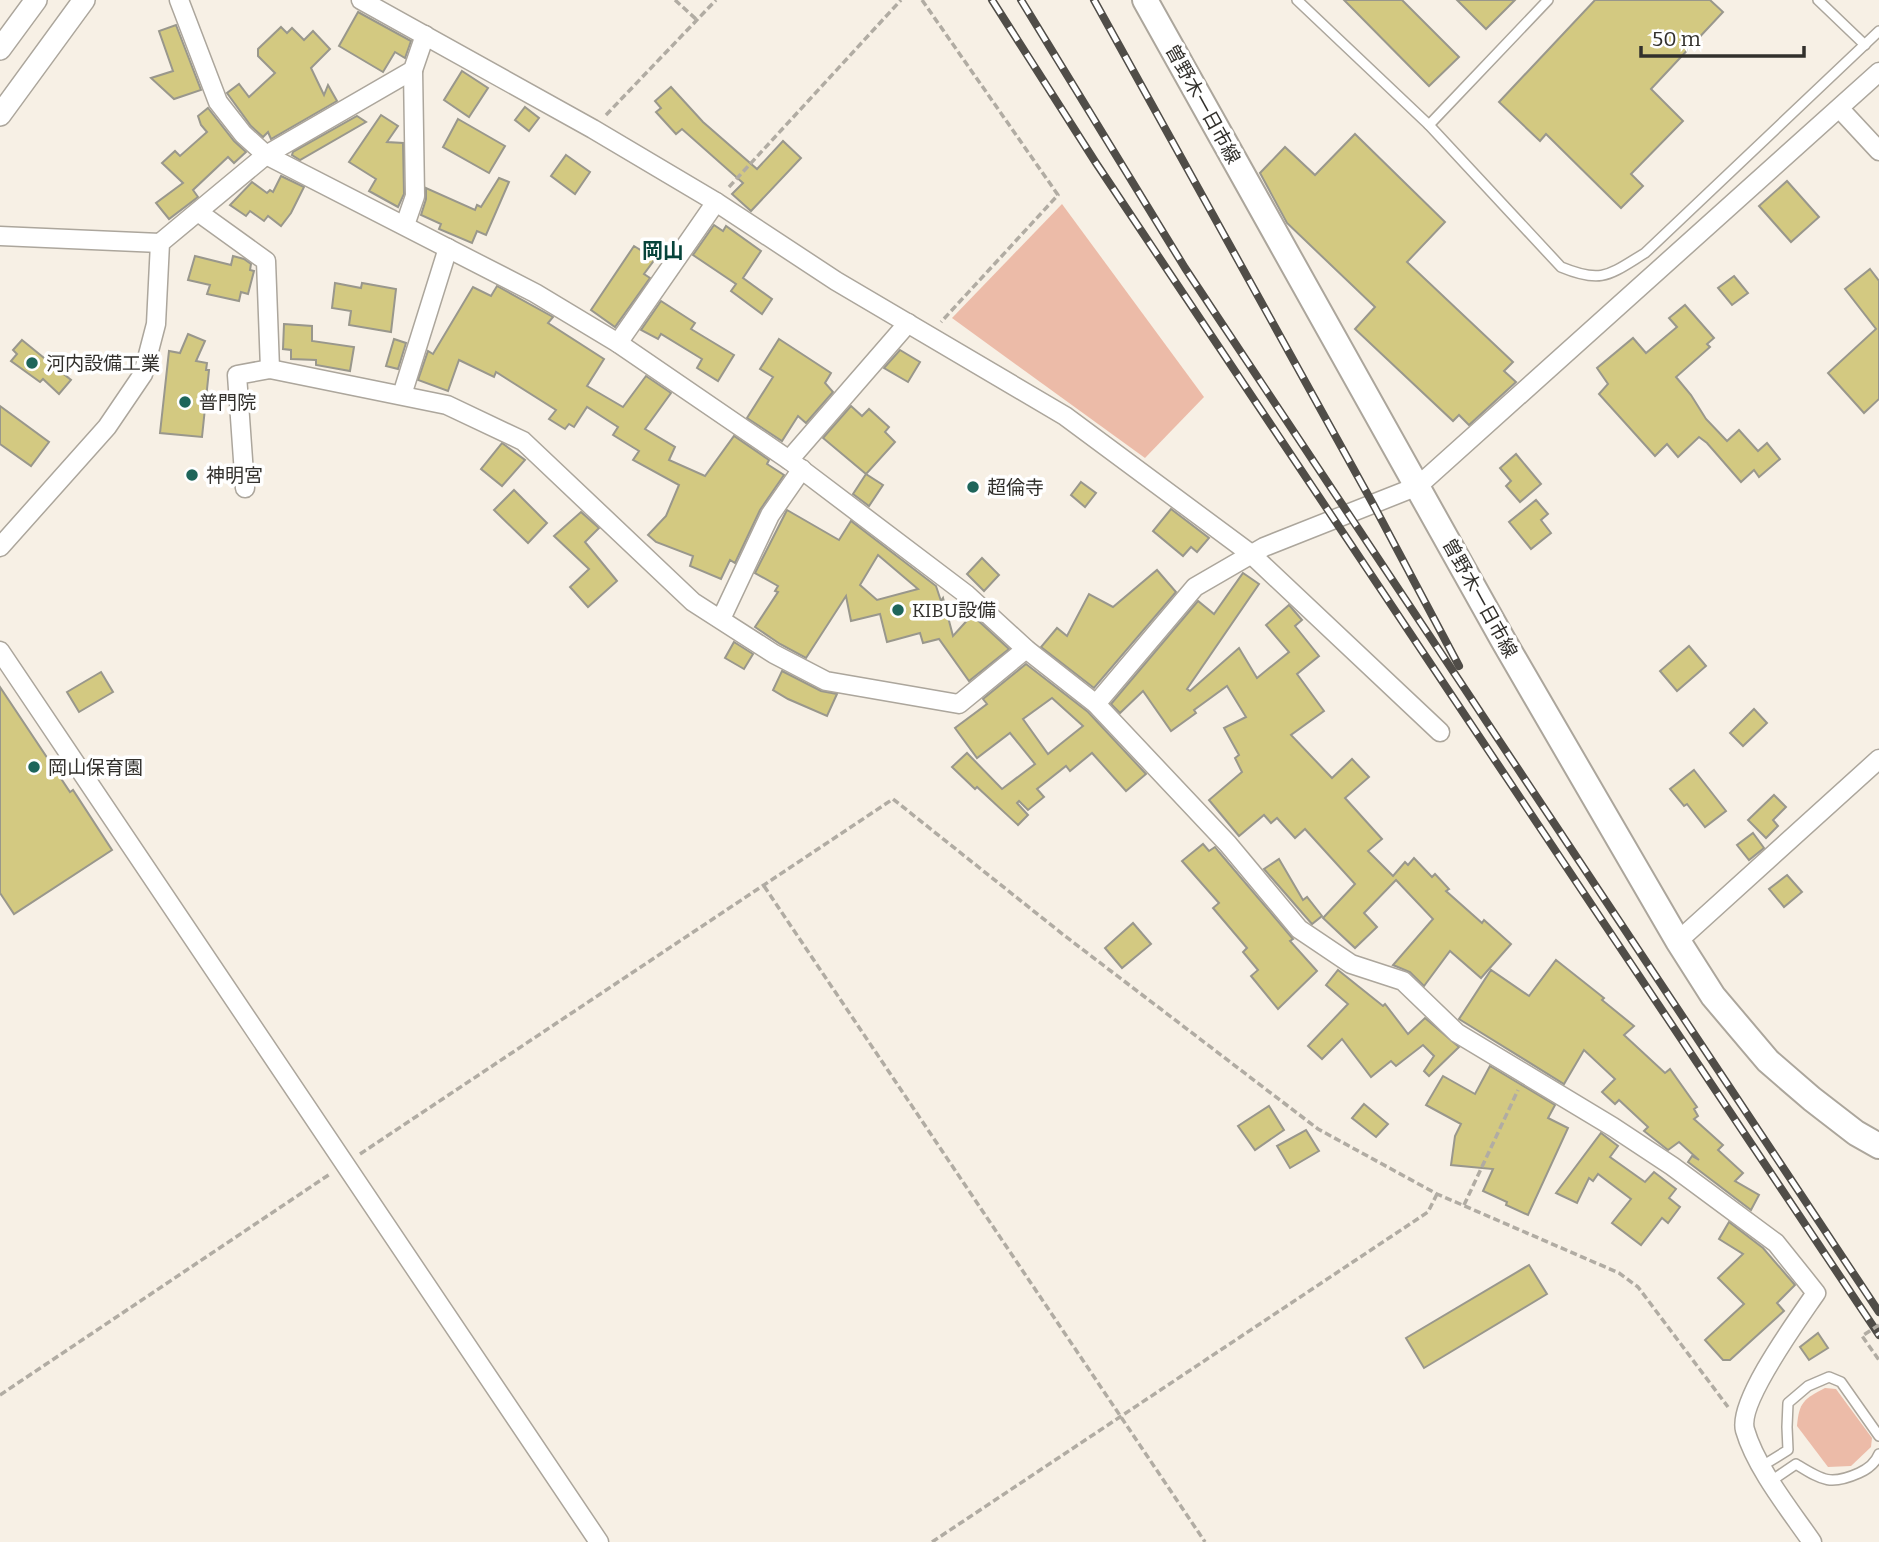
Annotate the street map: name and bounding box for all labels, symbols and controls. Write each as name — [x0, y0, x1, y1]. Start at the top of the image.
scale bar — [1641, 14, 1804, 58]
text: 50 m — [1652, 26, 1701, 52]
street label: 曽野木一日市線 — [1161, 40, 1245, 168]
district label: 岡山 — [642, 238, 684, 264]
place label: 河内設備工業 — [46, 352, 160, 375]
marker: 河内設備工業 — [24, 355, 40, 371]
place label: 普門院 — [199, 391, 256, 414]
marker: 普門院 — [177, 394, 193, 410]
place label: 神明宮 — [206, 464, 263, 487]
marker: 神明宮 — [184, 467, 200, 483]
place label: 超倫寺 — [987, 476, 1044, 499]
marker: 超倫寺 — [965, 479, 981, 495]
street label: 曽野木一日市線 — [1438, 534, 1522, 662]
place label: KIBU設備 — [912, 599, 996, 622]
marker: KIBU設備 — [890, 602, 906, 618]
place label: 岡山保育園 — [48, 756, 143, 779]
marker: 岡山保育園 — [26, 759, 42, 775]

